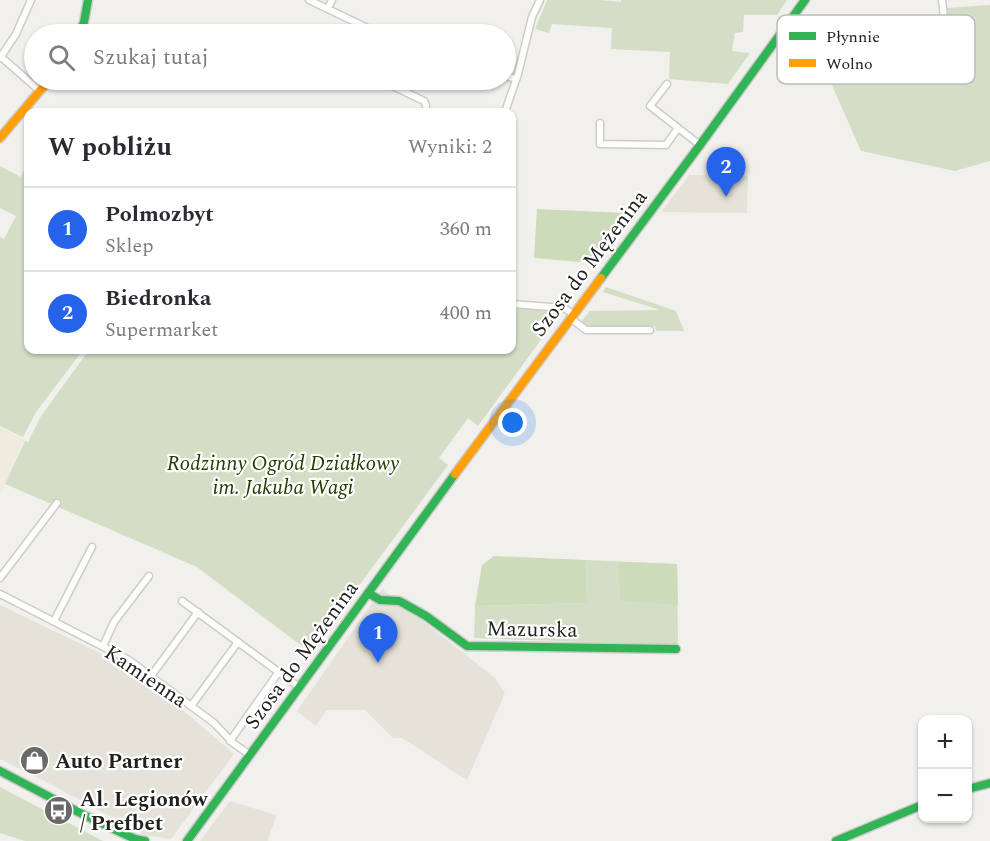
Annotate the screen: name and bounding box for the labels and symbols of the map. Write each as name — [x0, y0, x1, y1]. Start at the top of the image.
legend — [777, 15, 975, 84]
text: Płynnie — [826, 25, 880, 49]
text: Wolno — [826, 52, 873, 76]
pin: 2 — [706, 148, 746, 197]
street label: Szosa do Mężenina — [524, 183, 656, 344]
your location — [498, 408, 527, 437]
park label: Rodzinny Ogród Działkowy im. Jakuba Wagi — [167, 448, 400, 504]
street label: Szosa do Mężenina — [237, 574, 367, 737]
street label: Mazurska — [486, 613, 579, 647]
pin: 1 — [358, 614, 398, 663]
street label: Kamienna — [97, 637, 194, 717]
shop icon: Auto Partner — [18, 745, 50, 777]
place label: Auto Partner — [55, 746, 182, 778]
place label: Al. Legionów / Prefbet — [80, 784, 209, 840]
bus stop icon: Al. Legionów / Prefbet — [43, 795, 75, 827]

